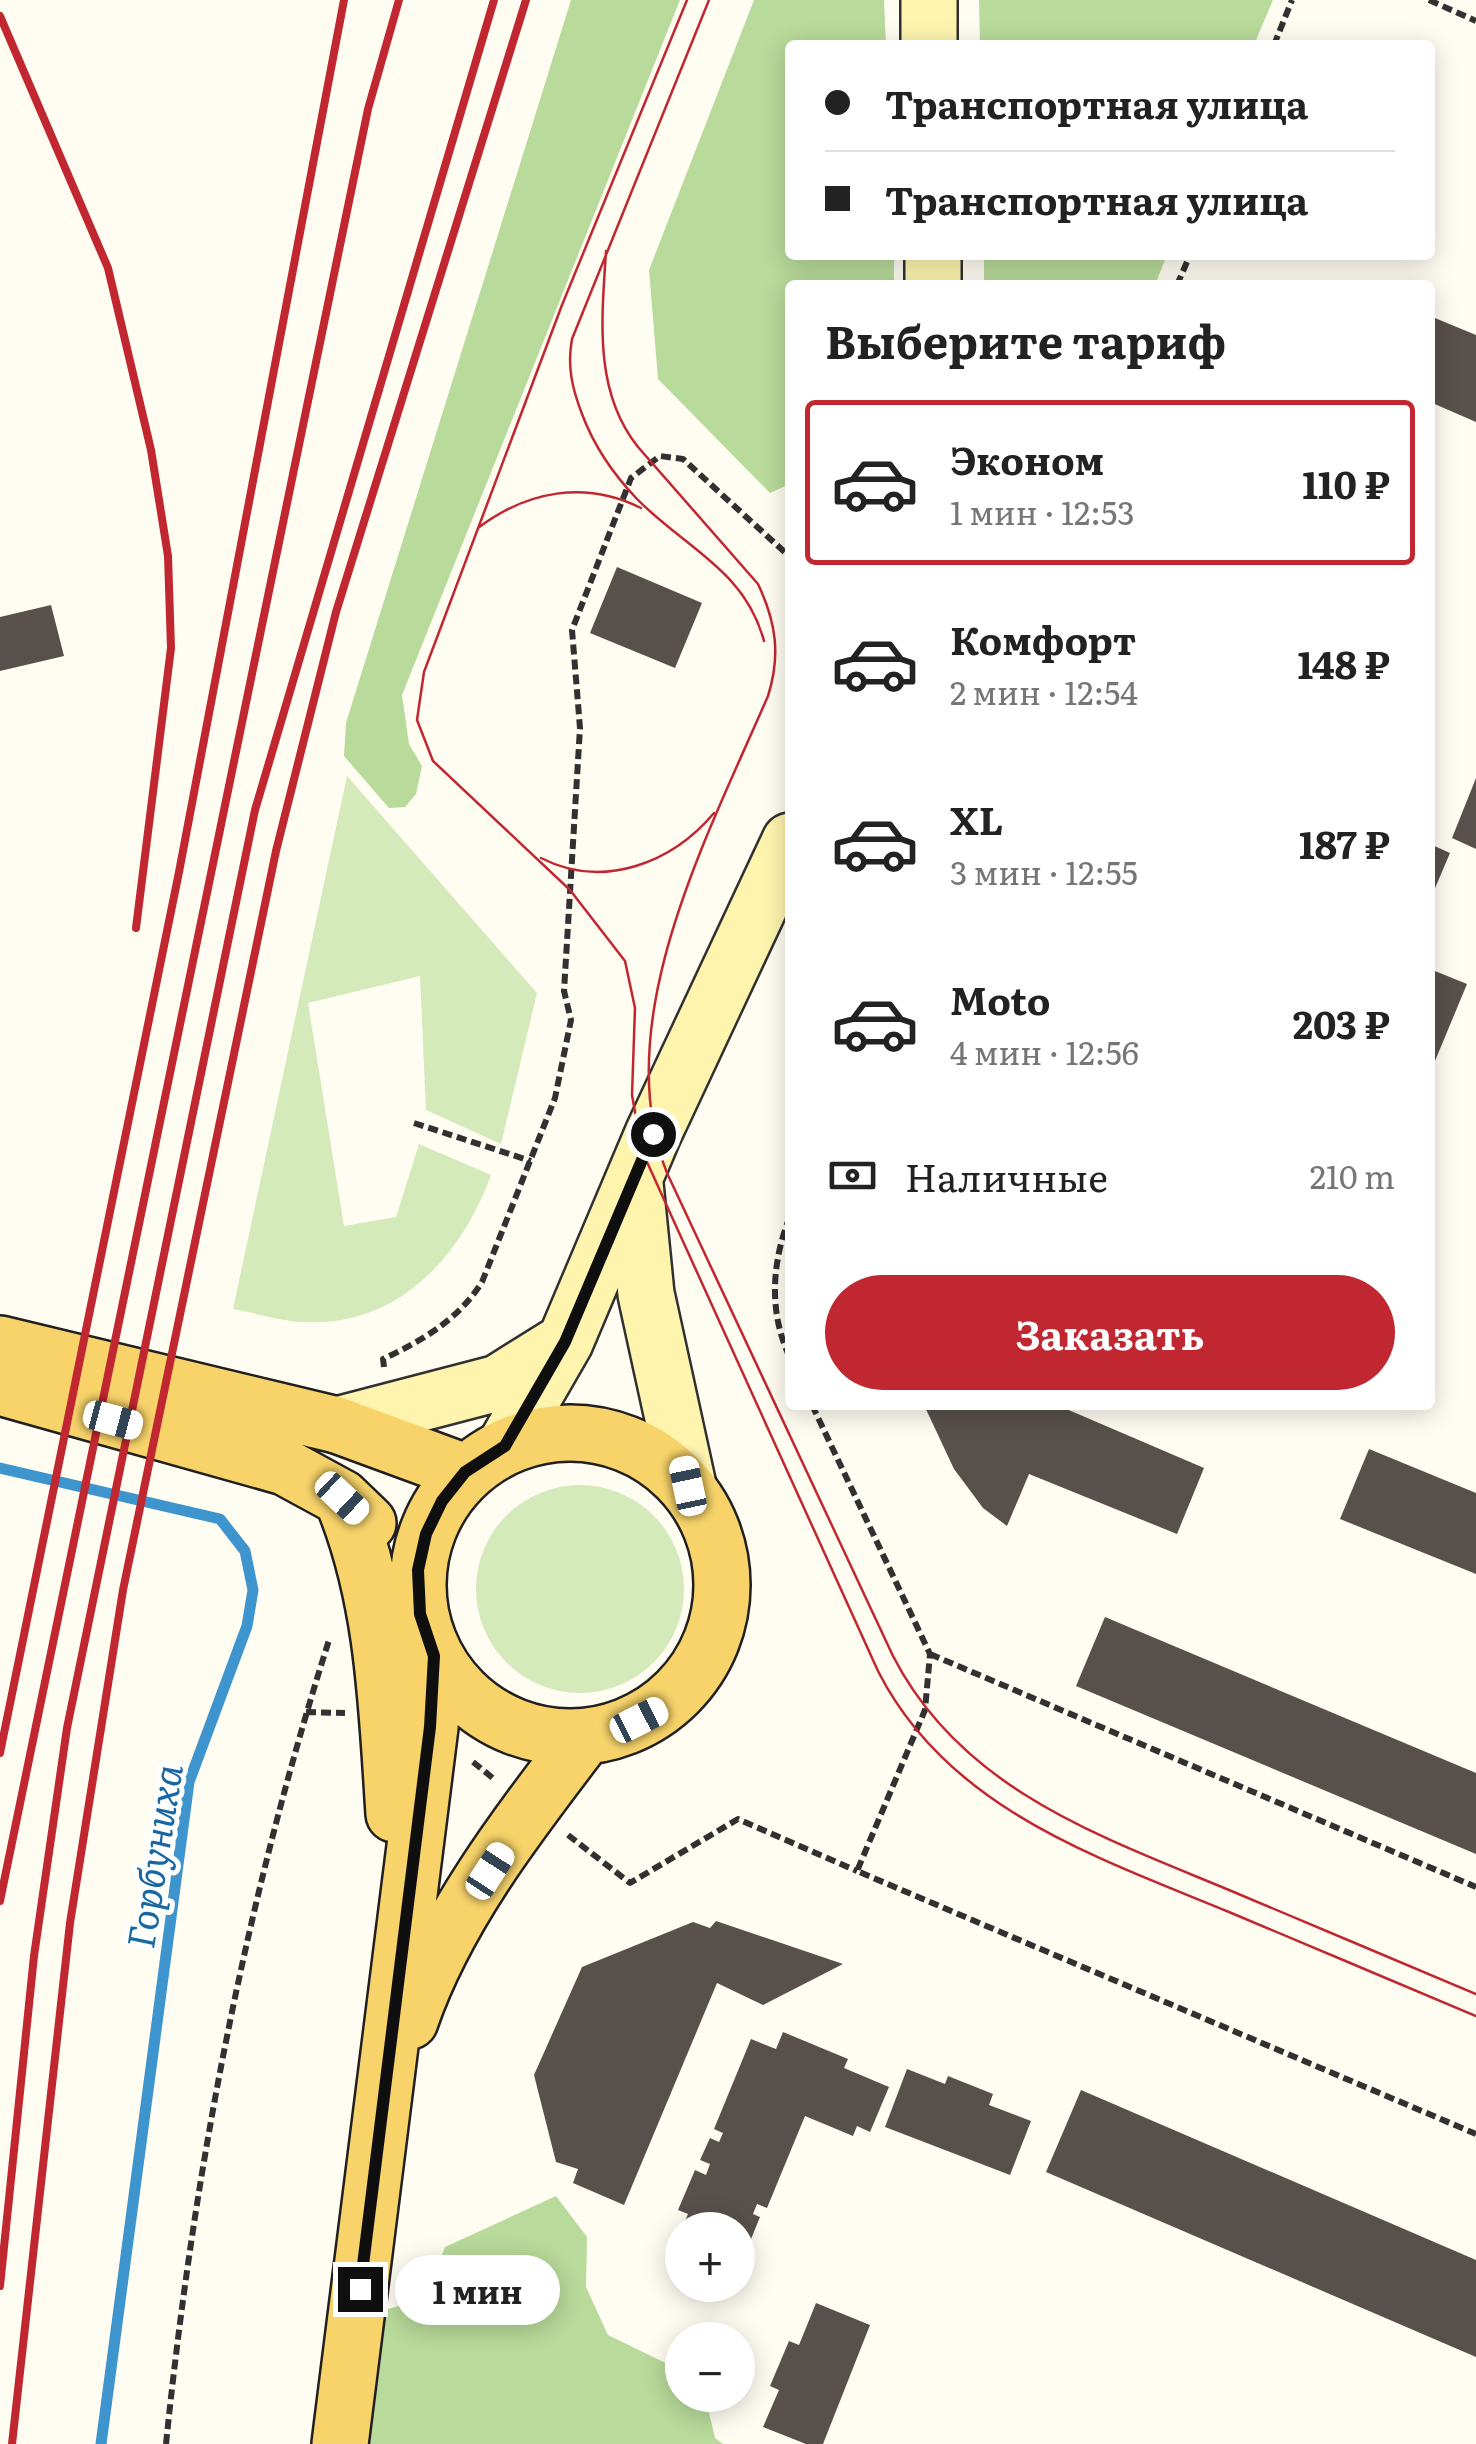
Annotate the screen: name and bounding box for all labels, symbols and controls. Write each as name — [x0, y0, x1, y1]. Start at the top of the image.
text: Транспортная улица — [885, 74, 1308, 131]
text: Транспортная улица — [885, 170, 1308, 227]
text: Выберите тариф — [825, 306, 1226, 373]
text: Эконом — [950, 430, 1104, 487]
icon: car — [830, 438, 920, 528]
text: 110 ₽ — [1302, 454, 1390, 511]
text: 1 мин · 12:53 — [950, 487, 1134, 535]
text: Комфорт — [950, 610, 1136, 667]
icon: car — [830, 618, 920, 708]
text: 148 ₽ — [1297, 634, 1390, 691]
text: 2 мин · 12:54 — [950, 667, 1138, 715]
text: XL — [950, 790, 1003, 847]
icon: car — [830, 798, 920, 888]
text: 187 ₽ — [1299, 814, 1390, 871]
text: 3 мин · 12:55 — [950, 847, 1138, 895]
text: Moto — [950, 970, 1050, 1027]
icon: car — [830, 978, 920, 1068]
text: 203 ₽ — [1293, 994, 1390, 1051]
text: 4 мин · 12:56 — [950, 1027, 1139, 1075]
route start — [631, 1112, 676, 1157]
text: Наличные — [905, 1147, 1108, 1204]
icon: cash — [825, 1148, 880, 1203]
text: 210 m — [1310, 1151, 1395, 1199]
button: Заказать — [825, 1275, 1395, 1390]
car — [80, 1398, 146, 1442]
car — [667, 1454, 709, 1518]
car — [310, 1467, 374, 1529]
car — [605, 1693, 673, 1747]
water label: Горбуниха — [109, 1760, 195, 1952]
car — [461, 1838, 519, 1904]
map controls — [665, 2212, 755, 2412]
button: + — [665, 2212, 755, 2302]
callout: 1 мин — [395, 2254, 560, 2324]
text: 1 мин — [433, 2266, 522, 2314]
route end — [338, 2267, 383, 2312]
button: − — [665, 2322, 755, 2412]

